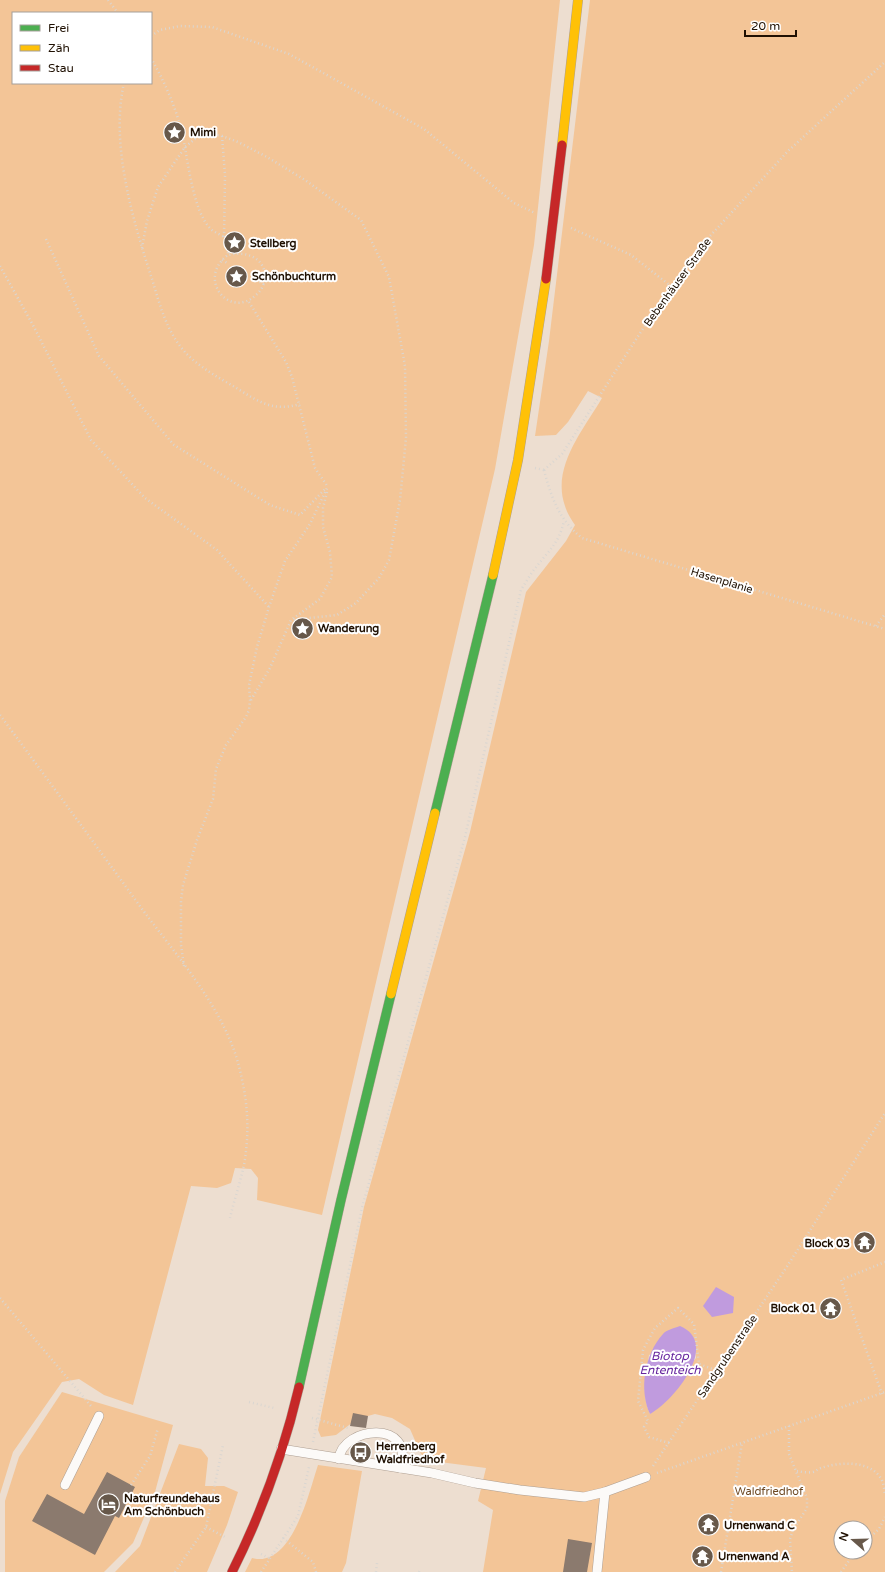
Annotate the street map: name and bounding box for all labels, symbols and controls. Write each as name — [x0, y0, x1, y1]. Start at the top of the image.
legend — [12, 12, 152, 84]
scale bar — [745, 12, 796, 38]
text: 20 m — [751, 19, 780, 33]
text: Frei — [48, 21, 69, 35]
text: Zäh — [48, 41, 70, 55]
text: Stau — [48, 61, 74, 75]
place icon: Mimi — [162, 119, 188, 145]
place label: Mimi — [190, 126, 216, 139]
place icon: Stellberg — [222, 230, 248, 256]
street label: Bebenhäuser Straße — [641, 236, 714, 329]
place label: Stellberg — [250, 237, 297, 251]
place icon: Schönbuchturm — [224, 263, 250, 289]
place label: Schönbuchturm — [252, 270, 336, 283]
street label: Hasenplanie — [689, 565, 754, 596]
place icon: Wanderung — [289, 615, 315, 641]
place label: Wanderung — [318, 622, 379, 636]
temple icon: Block 03 — [852, 1230, 878, 1256]
place label: Block 03 — [804, 1237, 850, 1250]
temple icon: Block 01 — [818, 1295, 844, 1321]
place label: Block 01 — [770, 1302, 816, 1315]
street label: Sandgrubenstraße — [695, 1312, 760, 1400]
water label: Biotop Ententeich — [639, 1349, 701, 1377]
bus stop icon: Herrenberg Waldfriedhof — [348, 1439, 374, 1465]
place label: Herrenberg Waldfriedhof — [376, 1440, 445, 1466]
park label: Waldfriedhof — [735, 1485, 804, 1498]
hotel icon: Naturfreundehaus Am Schönbuch — [95, 1491, 121, 1517]
place label: Naturfreundehaus Am Schönbuch — [124, 1492, 221, 1518]
temple icon: Urnenwand C — [696, 1512, 722, 1538]
place label: Urnenwand C — [724, 1519, 795, 1532]
north arrow — [833, 1520, 873, 1560]
text: N — [836, 1530, 852, 1543]
temple icon: Urnenwand A — [689, 1543, 715, 1569]
place label: Urnenwand A — [718, 1550, 789, 1563]

